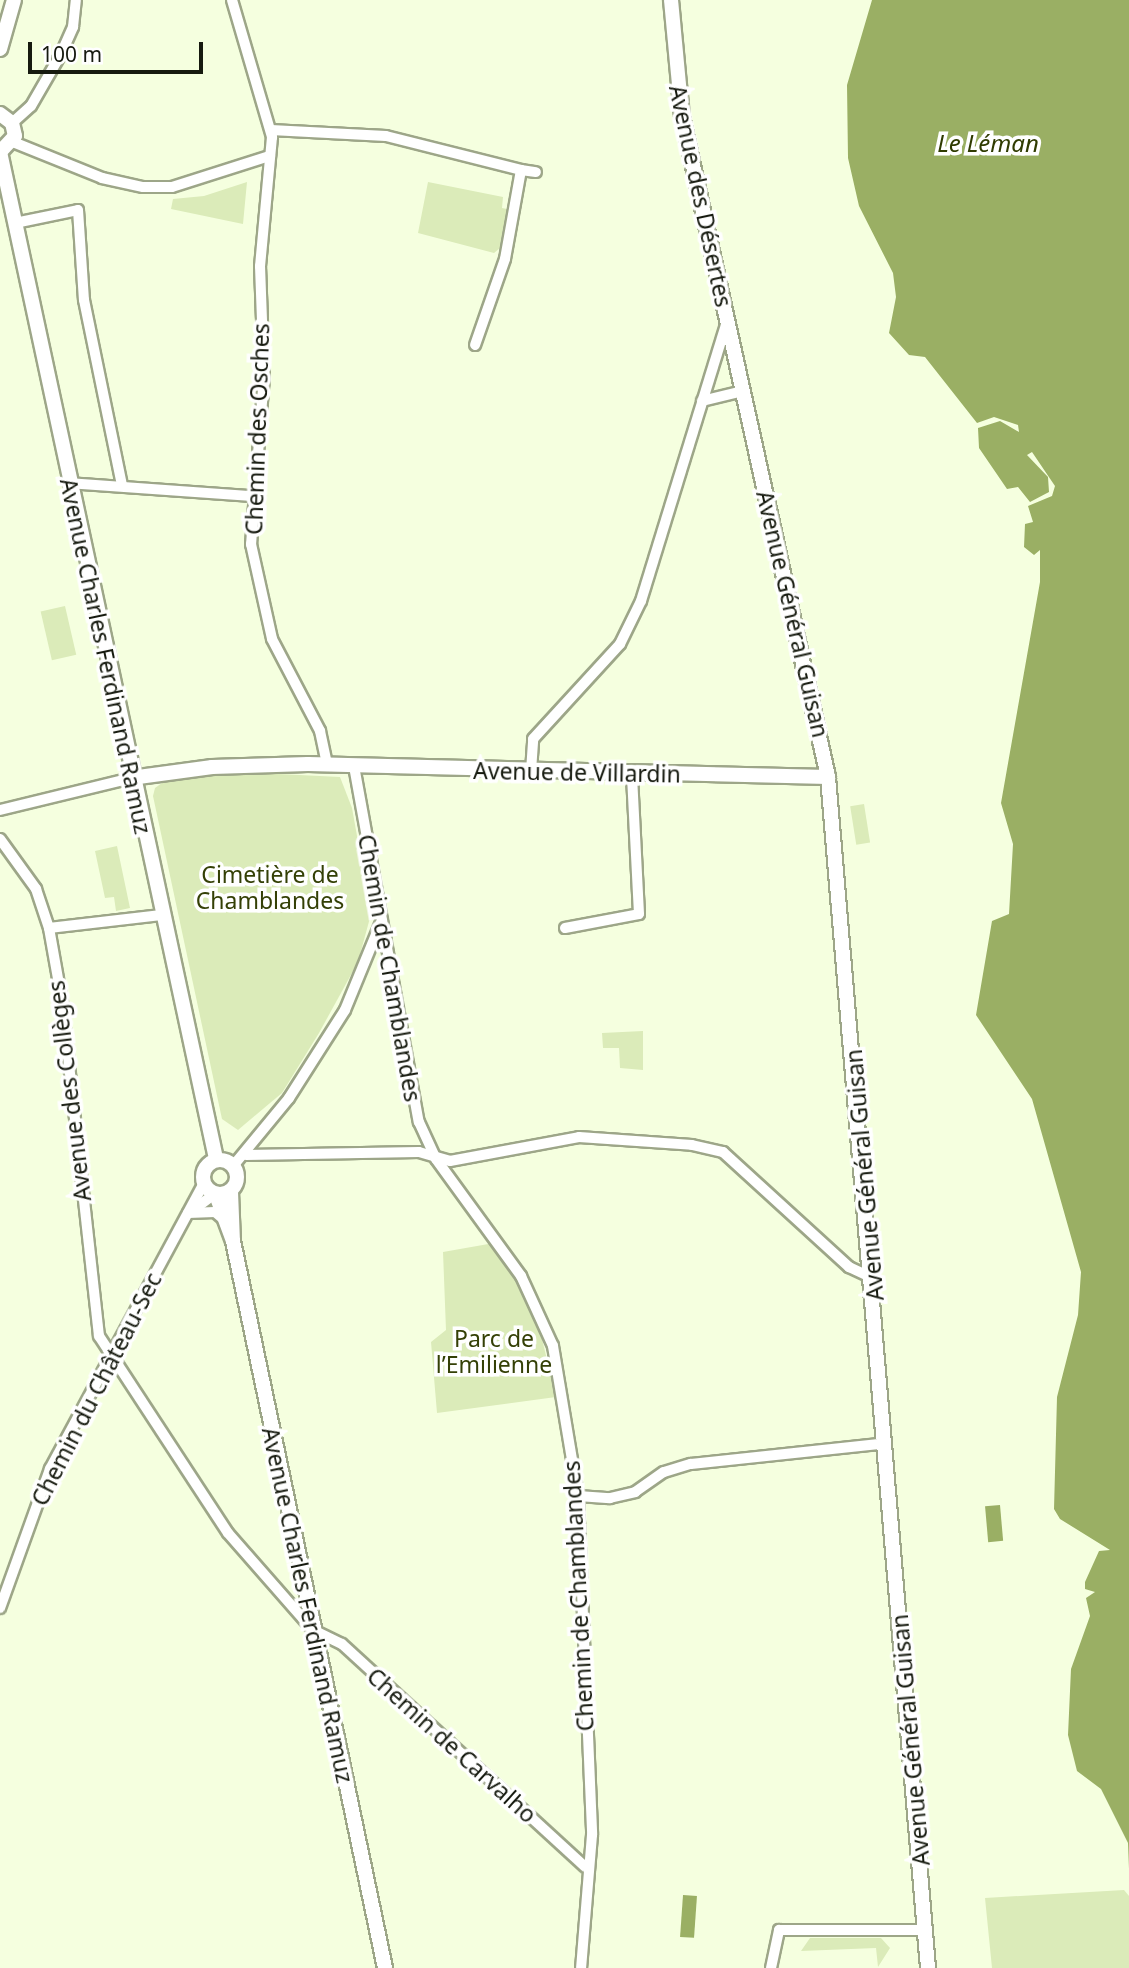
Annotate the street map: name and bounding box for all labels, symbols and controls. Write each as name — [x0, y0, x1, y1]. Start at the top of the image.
scale bar — [32, 28, 206, 72]
text: 100 m — [41, 40, 102, 68]
street label: Avenue des Désertes — [664, 82, 738, 310]
water label: Le Léman — [937, 129, 1039, 157]
street label: Chemin des Osches — [240, 323, 274, 535]
street label: Avenue Charles Ferdinand Ramuz — [55, 476, 157, 836]
street label: Avenue Général Guisan — [751, 488, 835, 740]
street label: Avenue de Villardin — [473, 756, 681, 788]
street label: Chemin de Chamblandes — [353, 832, 427, 1104]
park label: Cimetière de Chamblandes — [196, 860, 344, 914]
street label: Avenue des Collèges — [42, 979, 96, 1203]
street label: Avenue Général Guisan — [839, 1048, 889, 1302]
street label: Chemin du Château-Sec — [25, 1268, 167, 1510]
park label: Parc de l’Emilienne — [436, 1324, 552, 1378]
street label: Avenue Charles Ferdinand Ramuz — [257, 1425, 359, 1785]
street label: Chemin de Chamblandes — [557, 1460, 599, 1732]
street label: Avenue Général Guisan — [885, 1613, 935, 1867]
street label: Chemin de Carvalho — [362, 1662, 542, 1828]

